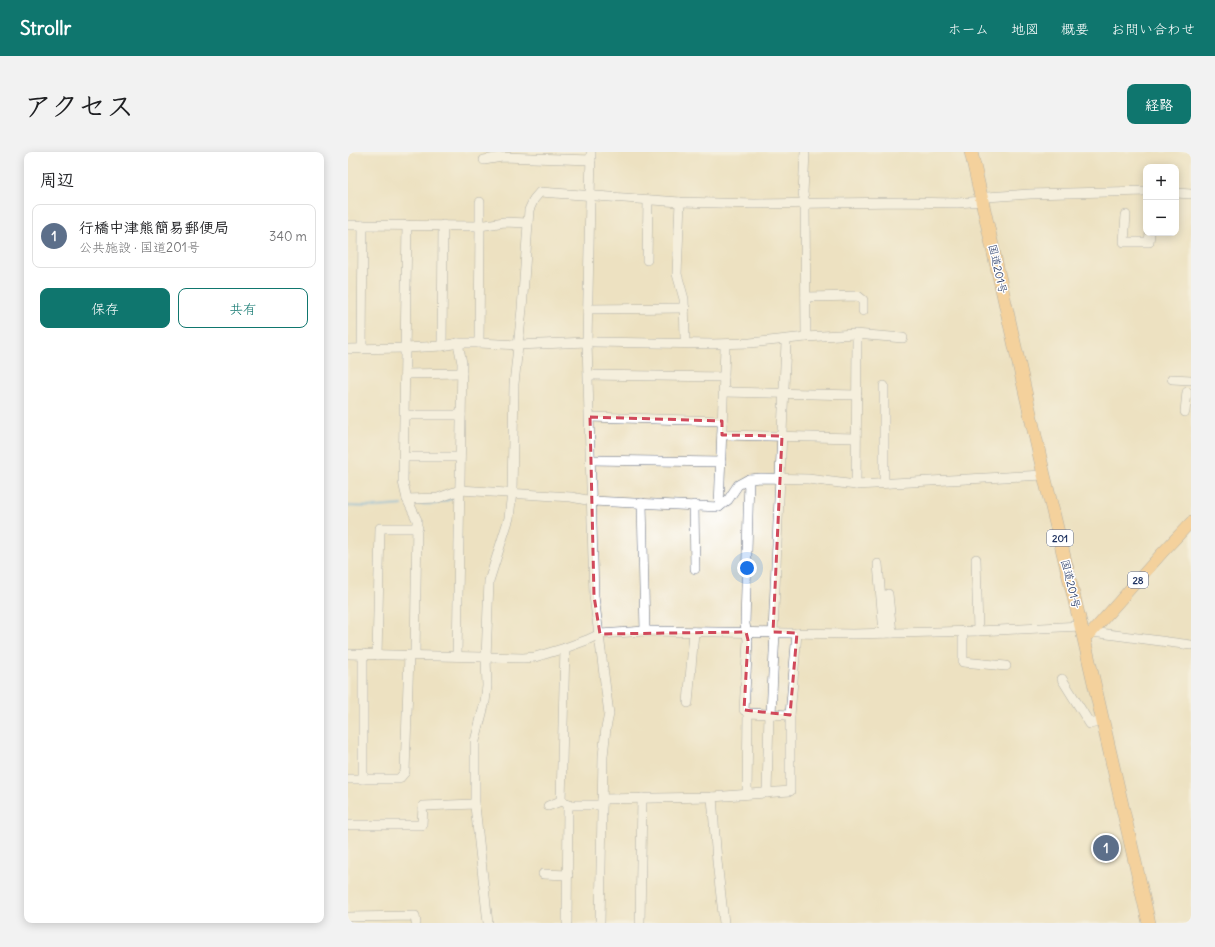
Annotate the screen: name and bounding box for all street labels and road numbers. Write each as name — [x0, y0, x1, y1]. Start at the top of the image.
street label: 国道201号 — [985, 243, 1011, 295]
road number: 201 — [1047, 530, 1073, 546]
street label: 国道201号 — [1058, 558, 1084, 610]
road number: 28 — [1128, 572, 1148, 588]

